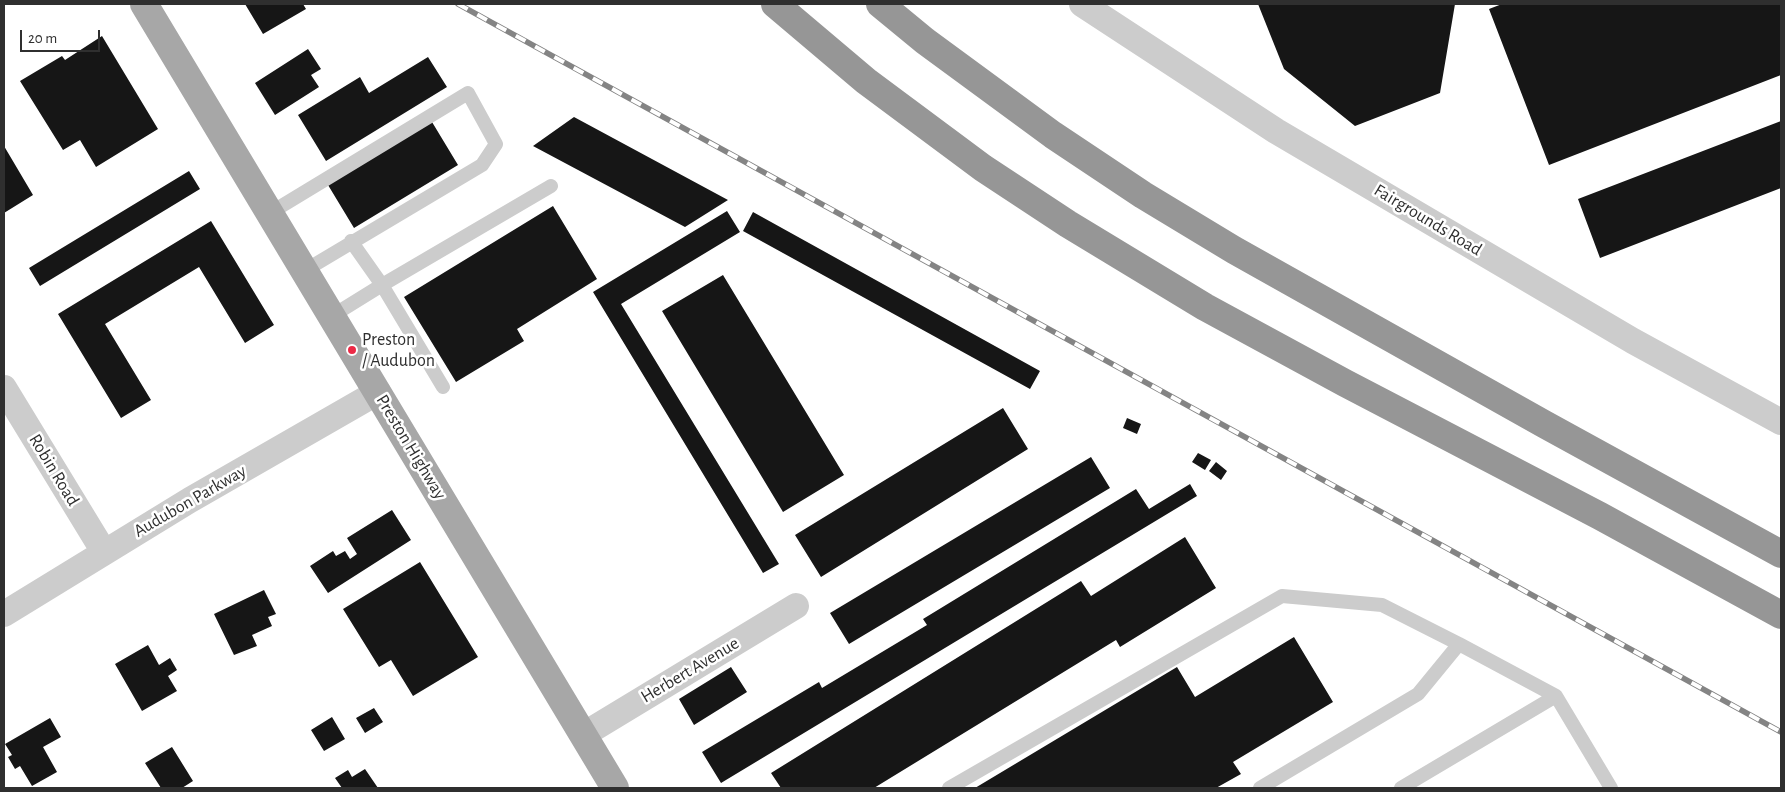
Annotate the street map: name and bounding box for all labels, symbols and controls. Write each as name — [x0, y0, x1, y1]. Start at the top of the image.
scale bar — [22, 20, 102, 52]
text: 20 m — [28, 31, 57, 46]
street label: Fairgrounds Road — [1370, 179, 1486, 261]
place label: Preston / Audubon — [362, 329, 435, 372]
marker: Preston / Audubon — [346, 344, 358, 356]
street label: Preston Highway — [371, 391, 451, 503]
street label: Robin Road — [24, 430, 84, 510]
street label: Audubon Parkway — [130, 460, 250, 542]
street label: Herbert Avenue — [637, 632, 743, 708]

